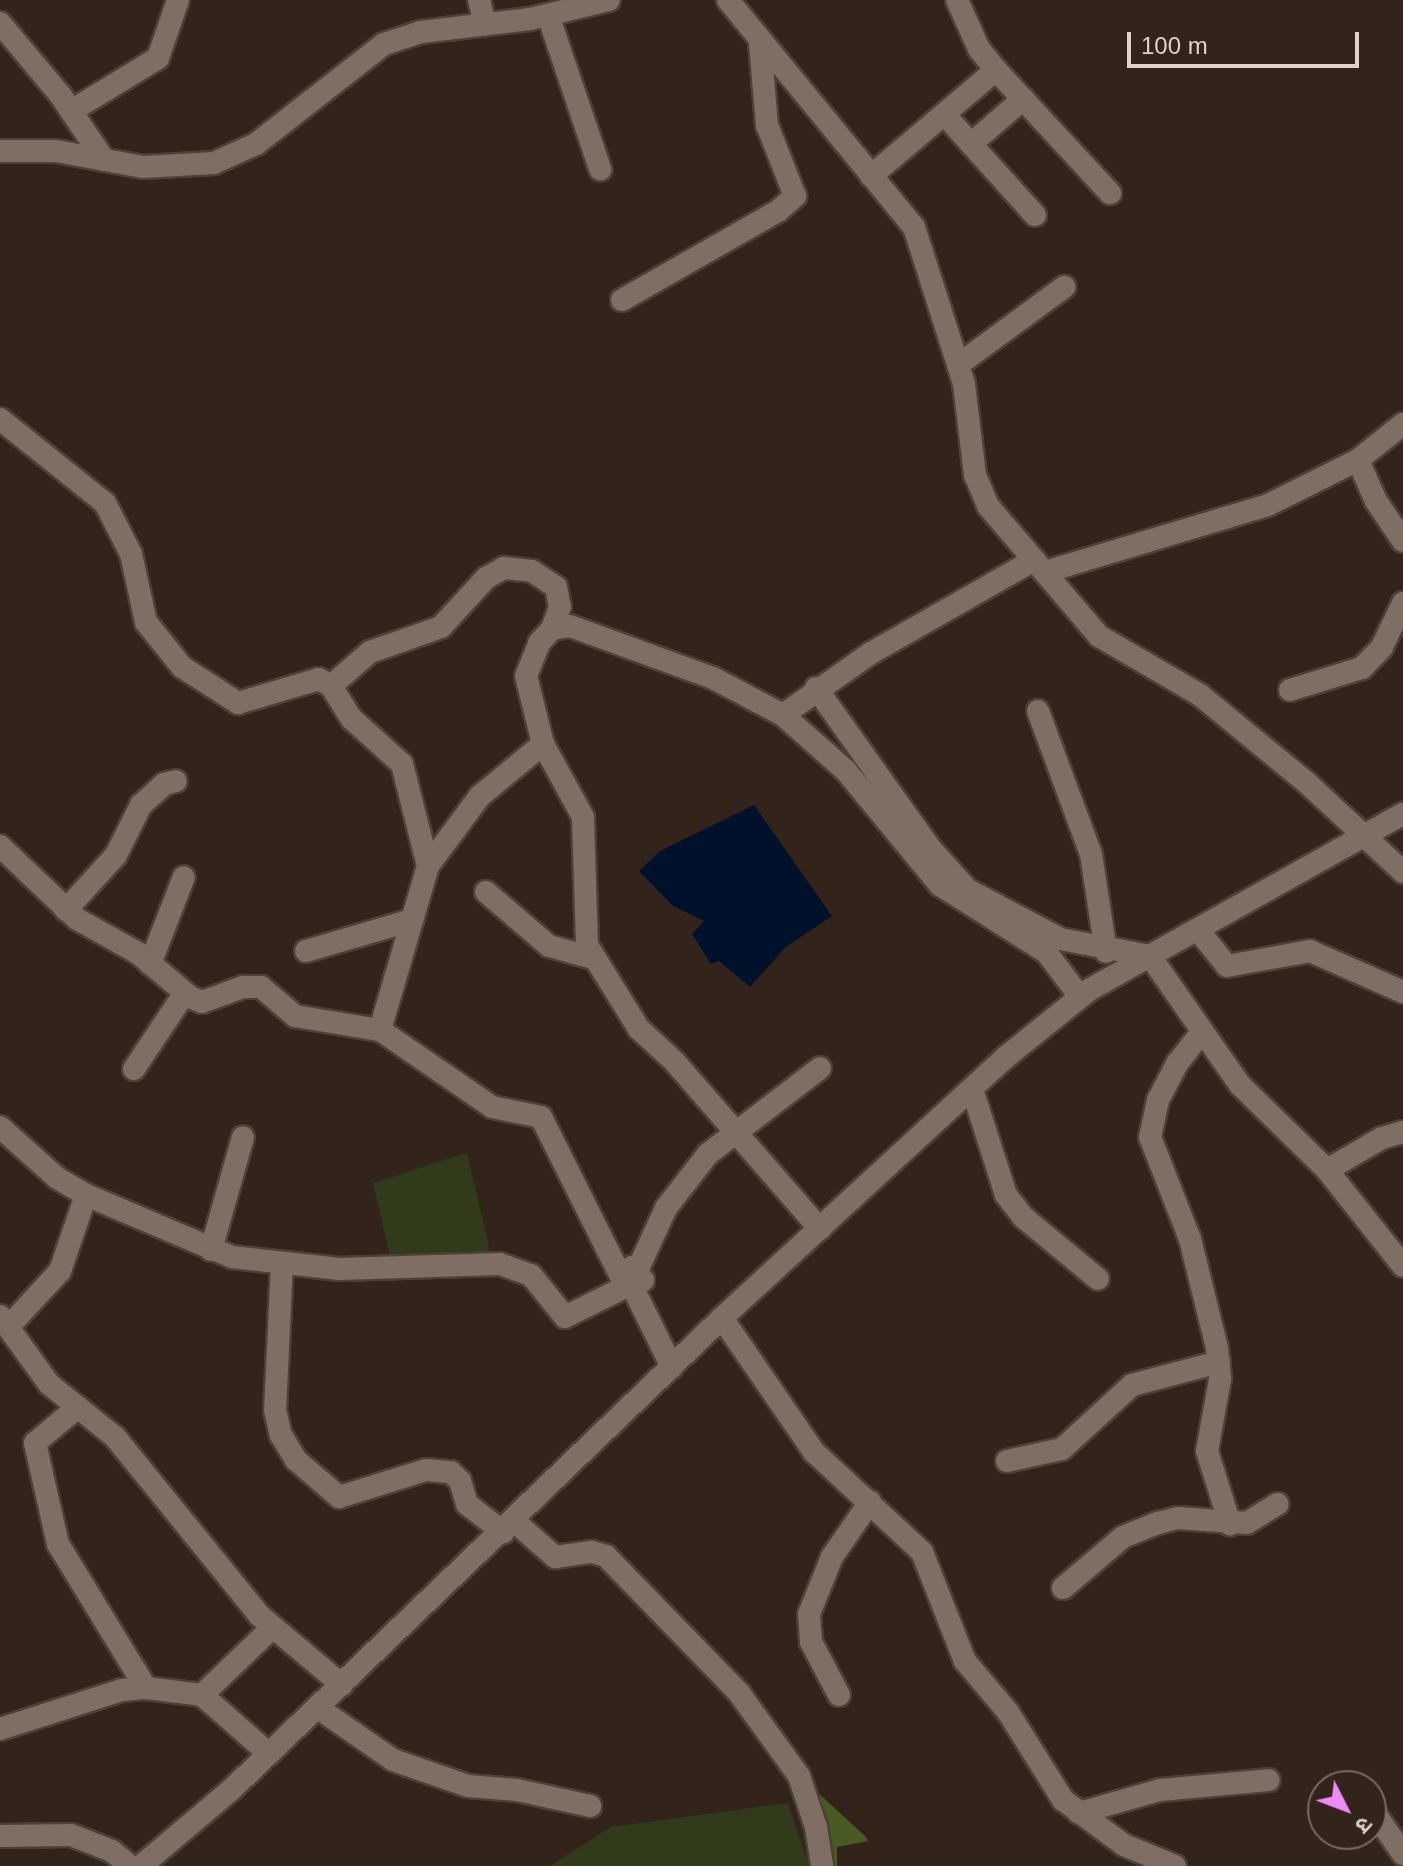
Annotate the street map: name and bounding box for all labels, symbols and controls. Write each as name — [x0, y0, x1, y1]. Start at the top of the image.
scale bar — [1131, 16, 1363, 66]
text: 100 m — [1141, 32, 1208, 59]
north arrow — [1307, 1770, 1387, 1850]
text: उ — [1350, 1812, 1377, 1838]

